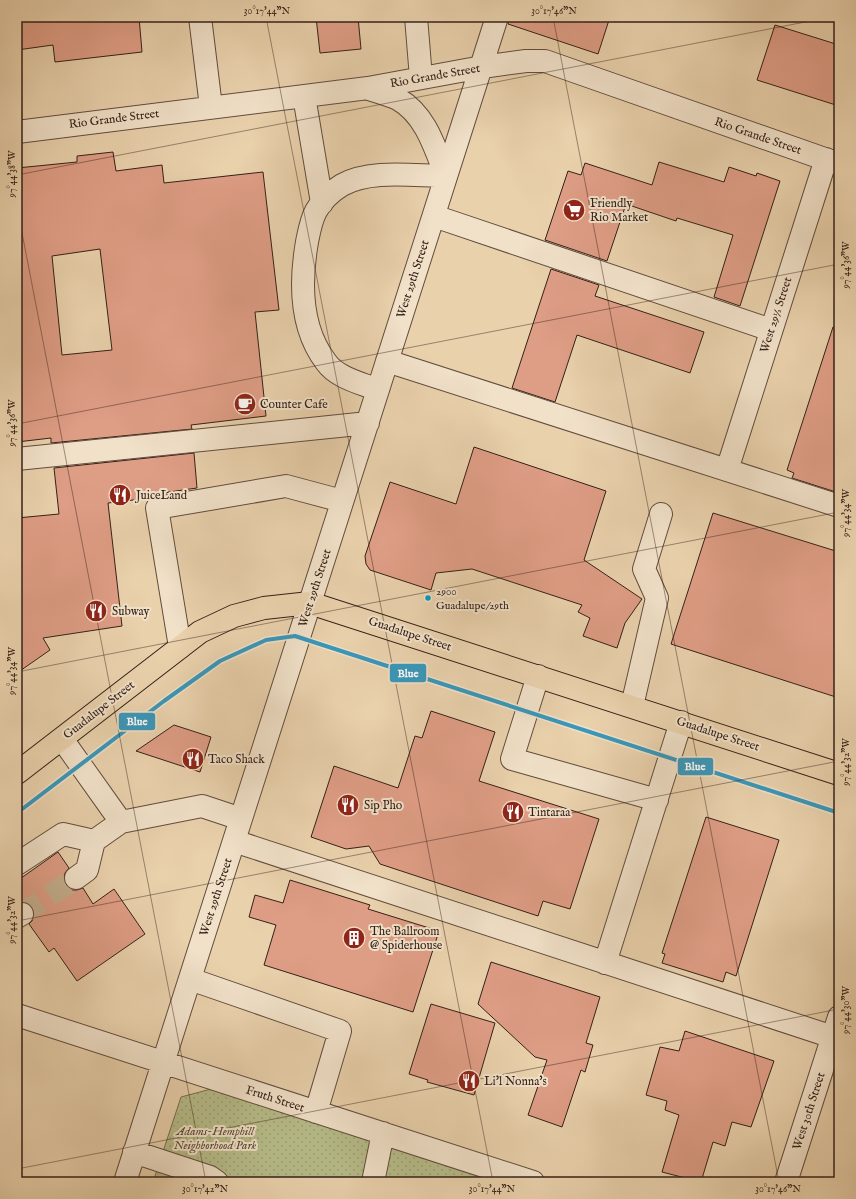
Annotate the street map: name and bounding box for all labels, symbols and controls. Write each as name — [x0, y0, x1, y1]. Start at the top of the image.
text: 30°17'44"N — [244, 5, 291, 18]
text: 30°17'46"N — [531, 5, 577, 18]
street label: Rio Grande Street — [389, 61, 481, 91]
street label: Rio Grande Street — [68, 106, 160, 132]
street label: Rio Grande Street — [712, 114, 804, 158]
text: 97°44'38"W — [6, 150, 19, 198]
place label: Friendly Rio Market — [590, 196, 648, 225]
supermarket icon: Friendly Rio Market — [561, 197, 587, 223]
street label: West 29th Street — [393, 238, 433, 320]
text: 97°44'36"W — [840, 241, 853, 290]
street label: West 29½ Street — [757, 275, 795, 355]
cafe icon: Counter Cafe — [232, 391, 258, 417]
place label: Counter Cafe — [260, 397, 328, 412]
text: 97°44'36"W — [6, 399, 19, 448]
restaurant icon: JuiceLand — [107, 482, 133, 508]
place label: JuiceLand — [134, 488, 188, 504]
text: 97°44'34"W — [840, 489, 853, 538]
street label: West 29th Street — [295, 547, 335, 629]
place label: 2900 Guadalupe/29th — [436, 585, 509, 613]
marker: 2900 Guadalupe/29th — [423, 593, 433, 603]
restaurant icon: Subway — [83, 598, 109, 624]
place label: Subway — [112, 604, 150, 619]
street label: Guadalupe Street — [366, 614, 453, 655]
text: 97°44'34"W — [6, 647, 19, 696]
line badge: Blue — [389, 663, 427, 683]
text: Blue — [398, 667, 419, 681]
street label: Guadalupe Street — [60, 677, 138, 743]
line badge: Blue — [118, 712, 156, 731]
street label: Guadalupe Street — [674, 714, 761, 755]
text: Blue — [127, 715, 148, 729]
text: 97°44'32"W — [840, 738, 853, 787]
restaurant icon: Taco Shack — [180, 746, 206, 772]
place label: Taco Shack — [208, 752, 265, 767]
line badge: Blue — [677, 757, 714, 776]
text: Blue — [685, 760, 706, 774]
restaurant icon: Sip Pho — [335, 792, 361, 818]
place label: Sip Pho — [364, 798, 403, 814]
restaurant icon: Tintaraa — [500, 799, 526, 825]
place label: Tintaraa — [528, 805, 571, 820]
street label: West 29th Street — [196, 856, 236, 938]
text: 97°44'32"W — [6, 896, 19, 945]
place label: The Ballroom @ Spiderhouse — [370, 924, 443, 954]
building icon: The Ballroom @ Spiderhouse — [341, 925, 367, 951]
text: 97°44'30"W — [840, 986, 853, 1035]
restaurant icon: Li'l Nonna's — [456, 1068, 482, 1094]
street label: West 30th Street — [789, 1070, 829, 1152]
place label: Li'l Nonna's — [484, 1074, 547, 1089]
street label: Fruth Street — [244, 1082, 306, 1116]
park label: Adams-Hemphill Neighborhood Park — [174, 1124, 256, 1154]
text: 30°17'42"N — [182, 1183, 228, 1196]
text: 30°17'44"N — [469, 1183, 516, 1196]
text: 30°17'46"N — [755, 1183, 801, 1196]

